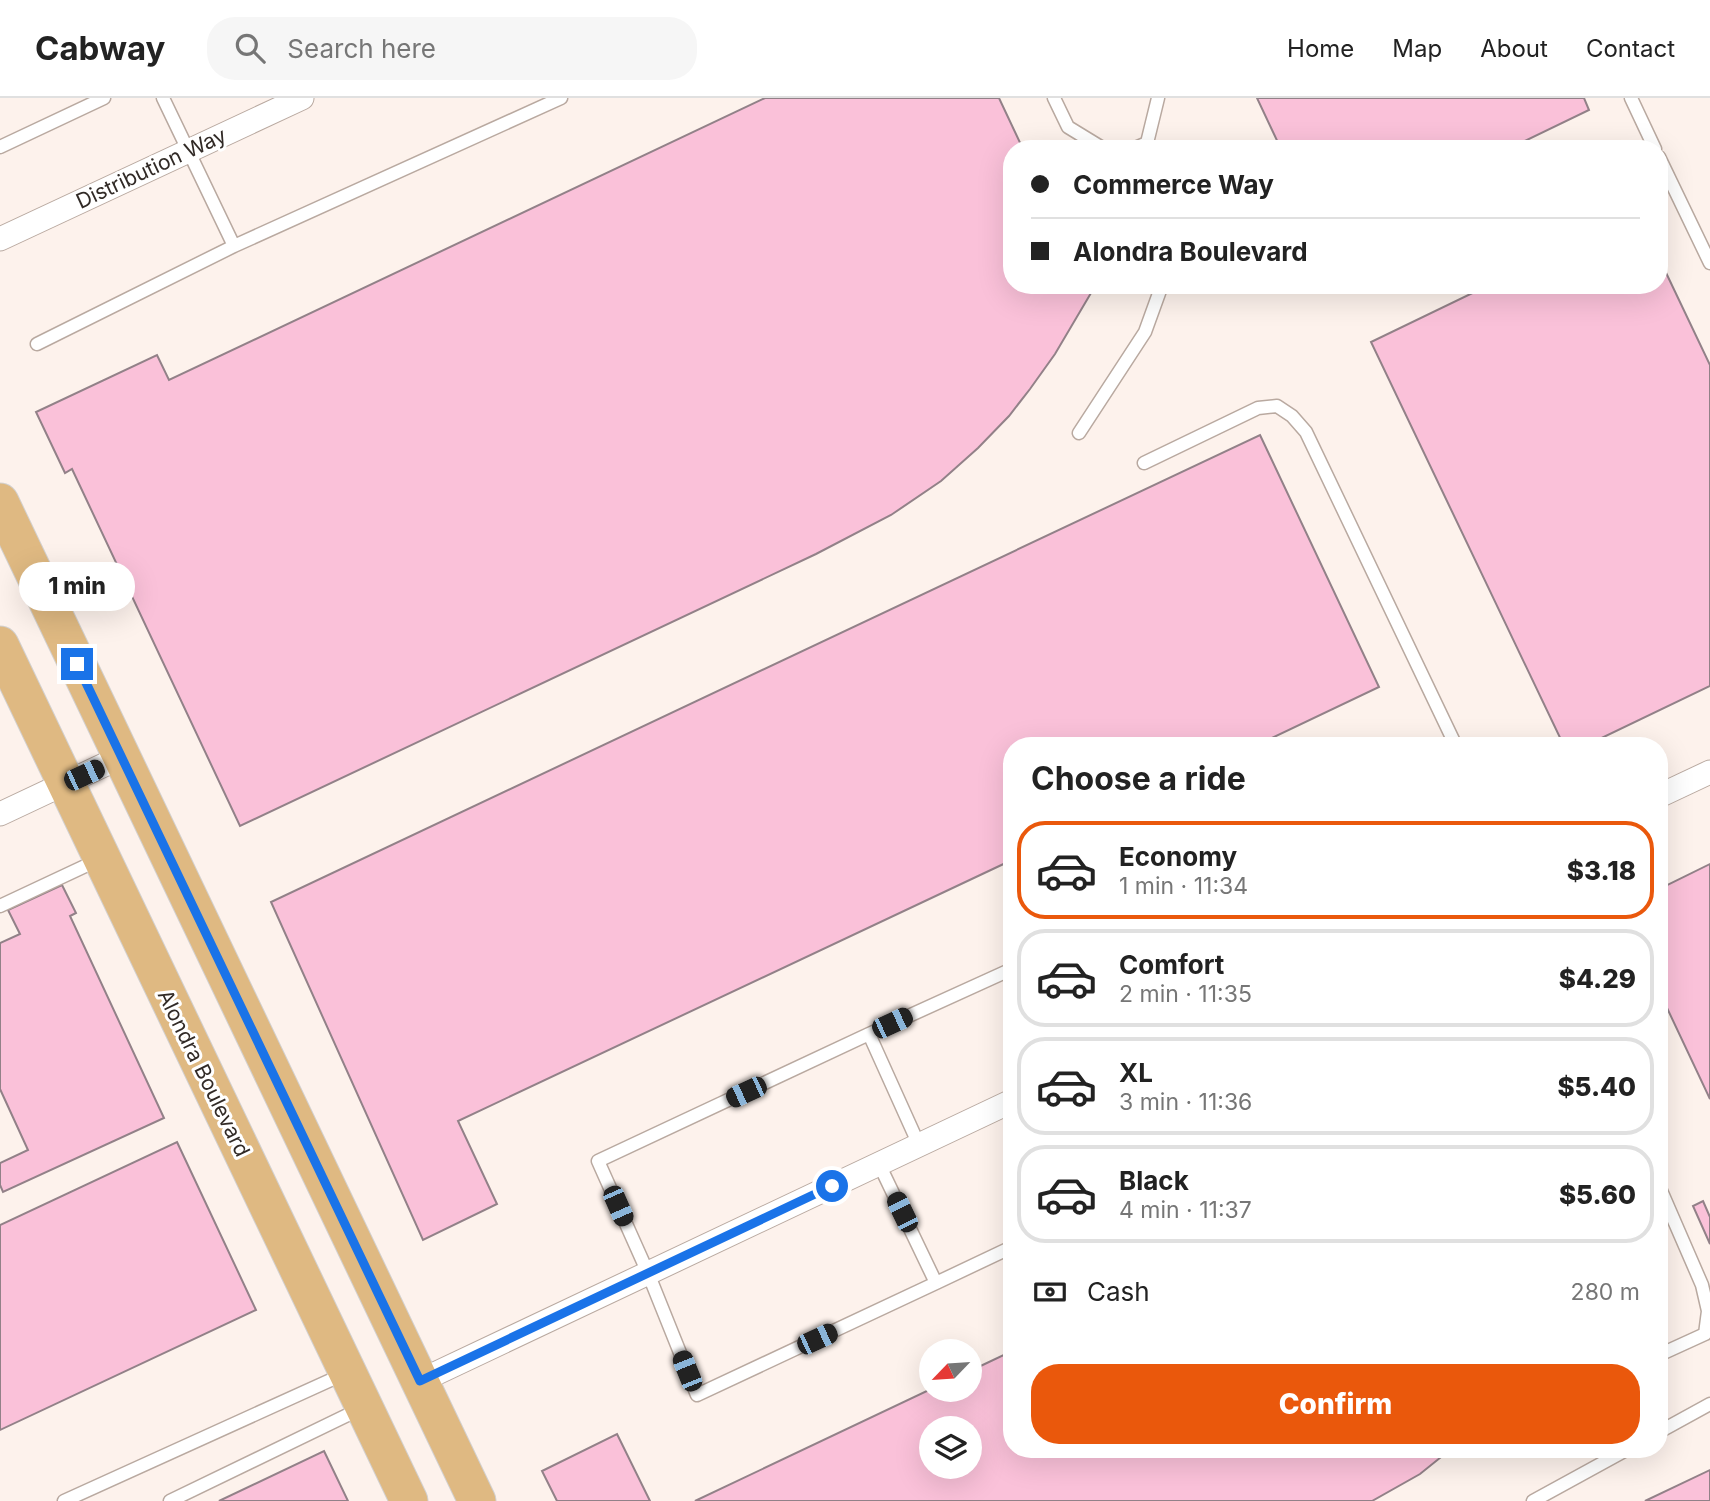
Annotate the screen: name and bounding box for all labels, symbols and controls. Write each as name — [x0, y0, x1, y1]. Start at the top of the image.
search box — [207, 17, 697, 80]
text: Cabway — [35, 28, 165, 68]
icon: search — [231, 29, 269, 67]
text: Search here — [287, 33, 436, 64]
text: Home — [1287, 34, 1354, 63]
text: Map — [1392, 34, 1442, 63]
text: About — [1480, 34, 1548, 63]
text: Contact — [1586, 34, 1675, 63]
street label: Distribution Way — [72, 122, 230, 214]
text: Commerce Way — [1073, 169, 1274, 200]
text: Alondra Boulevard — [1073, 236, 1308, 267]
callout: 1 min — [19, 562, 135, 612]
text: 1 min — [48, 572, 106, 600]
route end — [61, 648, 93, 680]
car — [61, 757, 108, 793]
text: Choose a ride — [1031, 759, 1246, 798]
icon: car — [1035, 839, 1098, 902]
text: Economy — [1119, 841, 1237, 872]
text: $3.18 — [1567, 855, 1636, 886]
text: 1 min · 11:34 — [1119, 872, 1248, 900]
icon: car — [1035, 947, 1098, 1010]
text: Comfort — [1119, 949, 1224, 980]
text: $4.29 — [1559, 963, 1636, 994]
text: 2 min · 11:35 — [1119, 980, 1252, 1008]
street label: Alondra Boulevard — [153, 985, 255, 1161]
car — [869, 1005, 916, 1041]
icon: car — [1035, 1055, 1098, 1118]
text: XL — [1119, 1057, 1153, 1088]
text: $5.40 — [1557, 1071, 1636, 1102]
car — [723, 1074, 770, 1110]
text: 3 min · 11:36 — [1119, 1088, 1252, 1116]
icon: car — [1035, 1163, 1098, 1226]
text: Black — [1119, 1165, 1189, 1196]
route start — [816, 1170, 848, 1202]
text: $5.60 — [1559, 1179, 1636, 1210]
car — [600, 1183, 637, 1229]
car — [884, 1189, 921, 1235]
text: 4 min · 11:37 — [1119, 1196, 1252, 1224]
icon: cash — [1031, 1273, 1069, 1311]
text: Cash — [1087, 1276, 1150, 1307]
text: 280 m — [1571, 1278, 1640, 1306]
car — [794, 1321, 841, 1357]
north arrow — [919, 1339, 982, 1402]
map controls — [919, 1339, 982, 1479]
car — [670, 1348, 705, 1394]
button: Confirm — [1031, 1364, 1640, 1444]
button: layers — [919, 1416, 982, 1479]

